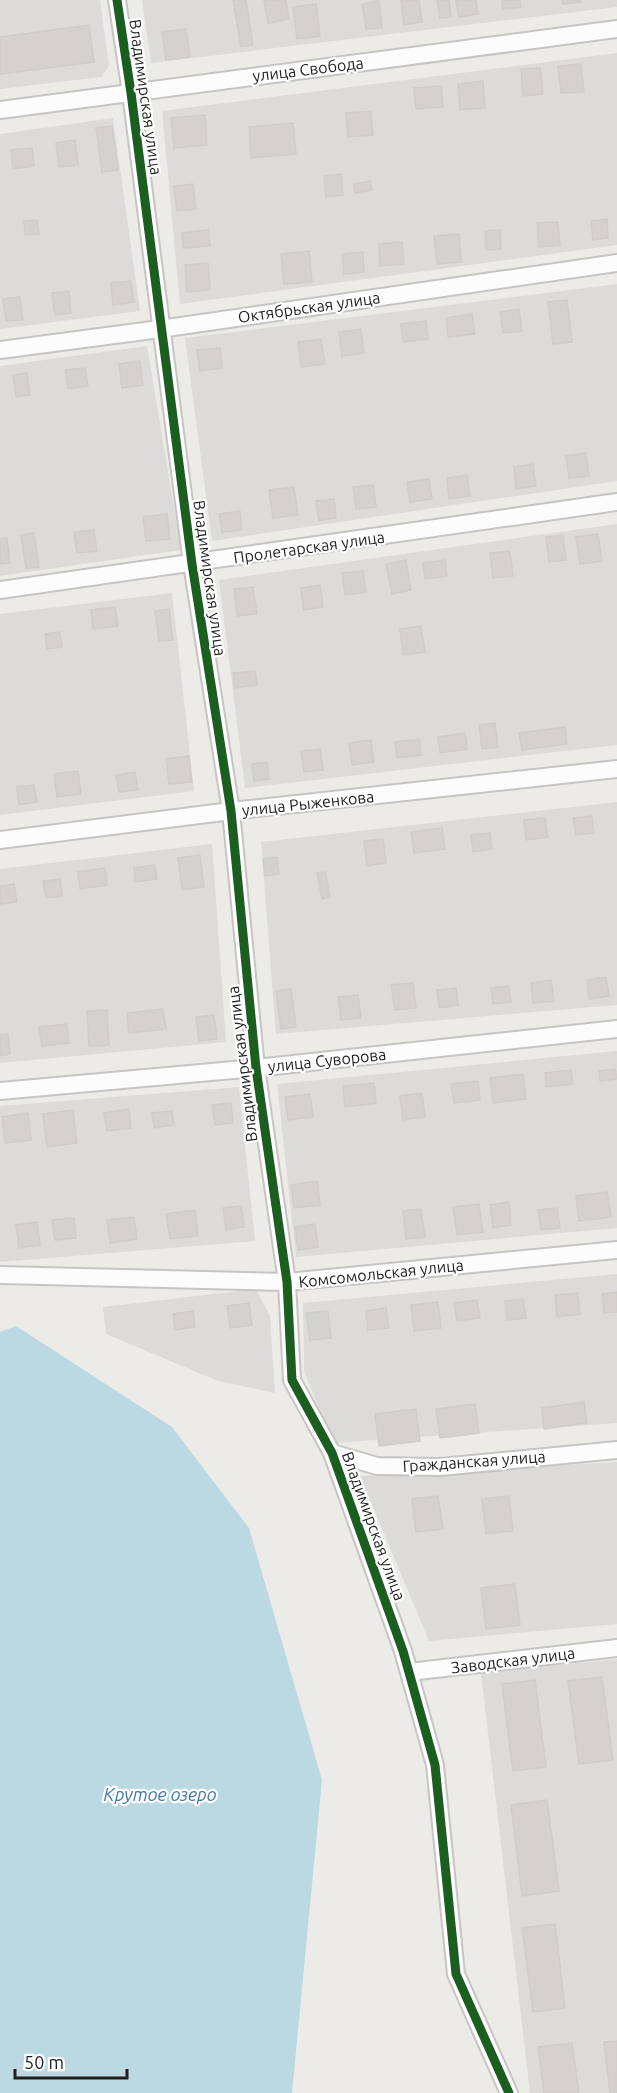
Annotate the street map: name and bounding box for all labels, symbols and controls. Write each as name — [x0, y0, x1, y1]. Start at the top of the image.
street label: Владимирская улица — [126, 18, 166, 176]
street label: улица Свобода — [251, 53, 365, 85]
street label: Октябрьская улица — [237, 288, 381, 326]
street label: Владимирская улица — [190, 499, 230, 657]
street label: Пролетарская улица — [232, 527, 386, 567]
street label: улица Рыженкова — [241, 787, 375, 819]
street label: Владимирская улица — [223, 985, 261, 1143]
street label: улица Суворова — [267, 1045, 387, 1075]
street label: Комсомольская улица — [298, 1255, 464, 1291]
street label: Гражданская улица — [402, 1447, 546, 1475]
street label: Владимирская улица — [339, 1449, 409, 1603]
street label: Заводская улица — [450, 1643, 576, 1677]
water label: Крутое озеро — [104, 1784, 217, 1804]
scale bar — [15, 2042, 128, 2080]
text: 50 m — [24, 2052, 64, 2072]

